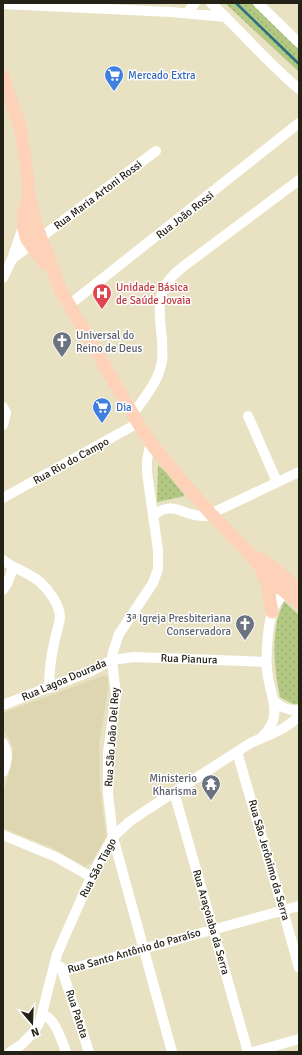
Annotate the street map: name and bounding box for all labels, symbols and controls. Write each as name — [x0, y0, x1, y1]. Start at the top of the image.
supermarket icon: Mercado Extra — [103, 64, 125, 92]
place label: Mercado Extra — [128, 69, 196, 82]
street label: Rua Maria Artoni Rossi — [51, 158, 145, 232]
street label: Rua João Rossi — [154, 188, 216, 242]
place label: Unidade Básica de Saúde Jovaia — [116, 281, 191, 307]
hospital icon: Unidade Básica de Saúde Jovaia — [91, 282, 113, 310]
place label: Universal do Reino de Deus — [76, 329, 142, 355]
church icon: Universal do Reino de Deus — [51, 330, 73, 358]
supermarket icon: Dia — [91, 396, 113, 424]
place label: Dia — [116, 401, 132, 414]
street label: Rua Rio do Campo — [31, 435, 111, 487]
place label: 3ª Igreja Presbiteriana Conservadora — [126, 612, 231, 638]
church icon: 3ª Igreja Presbiteriana Conservadora — [234, 613, 256, 641]
street label: Rua Pianura — [160, 652, 218, 667]
street label: Rua Lagoa Dourada — [20, 656, 109, 704]
street label: Rua São João Del Rey — [102, 686, 122, 787]
place label: Ministerio Kharisma — [149, 772, 197, 798]
temple icon: Ministerio Kharisma — [200, 773, 222, 801]
street label: Rua São Jerônimo da Serra — [246, 798, 293, 922]
street label: Rua São Tiago — [77, 836, 119, 900]
street label: Rua Araçoiaba da Serra — [190, 868, 232, 977]
street label: Rua Santo Antônio do Paraíso — [66, 926, 202, 976]
street label: Rua Patota — [63, 988, 91, 1040]
north arrow — [12, 1003, 52, 1043]
text: N — [29, 1025, 41, 1039]

